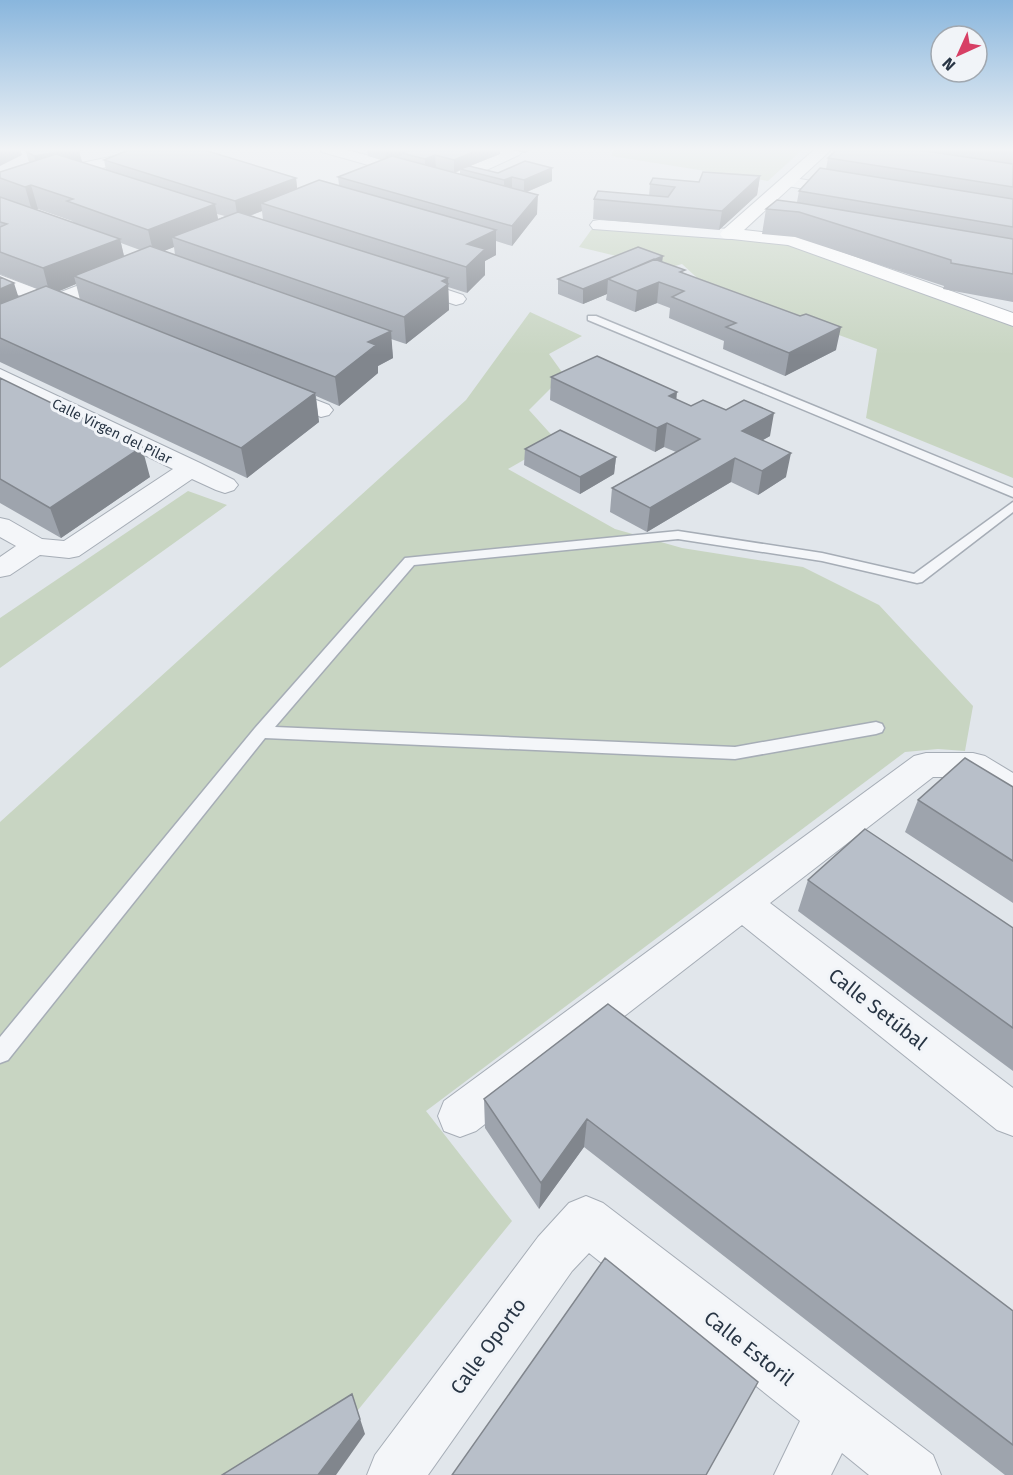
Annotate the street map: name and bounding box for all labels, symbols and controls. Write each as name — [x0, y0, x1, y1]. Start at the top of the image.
north arrow — [929, 24, 989, 84]
text: N — [938, 54, 959, 75]
street label: Calle Virgen del Pilar — [49, 395, 175, 468]
street label: Calle Setúbal — [824, 963, 932, 1055]
street label: Calle Oporto — [445, 1293, 531, 1399]
street label: Calle Estoril — [699, 1306, 799, 1391]

